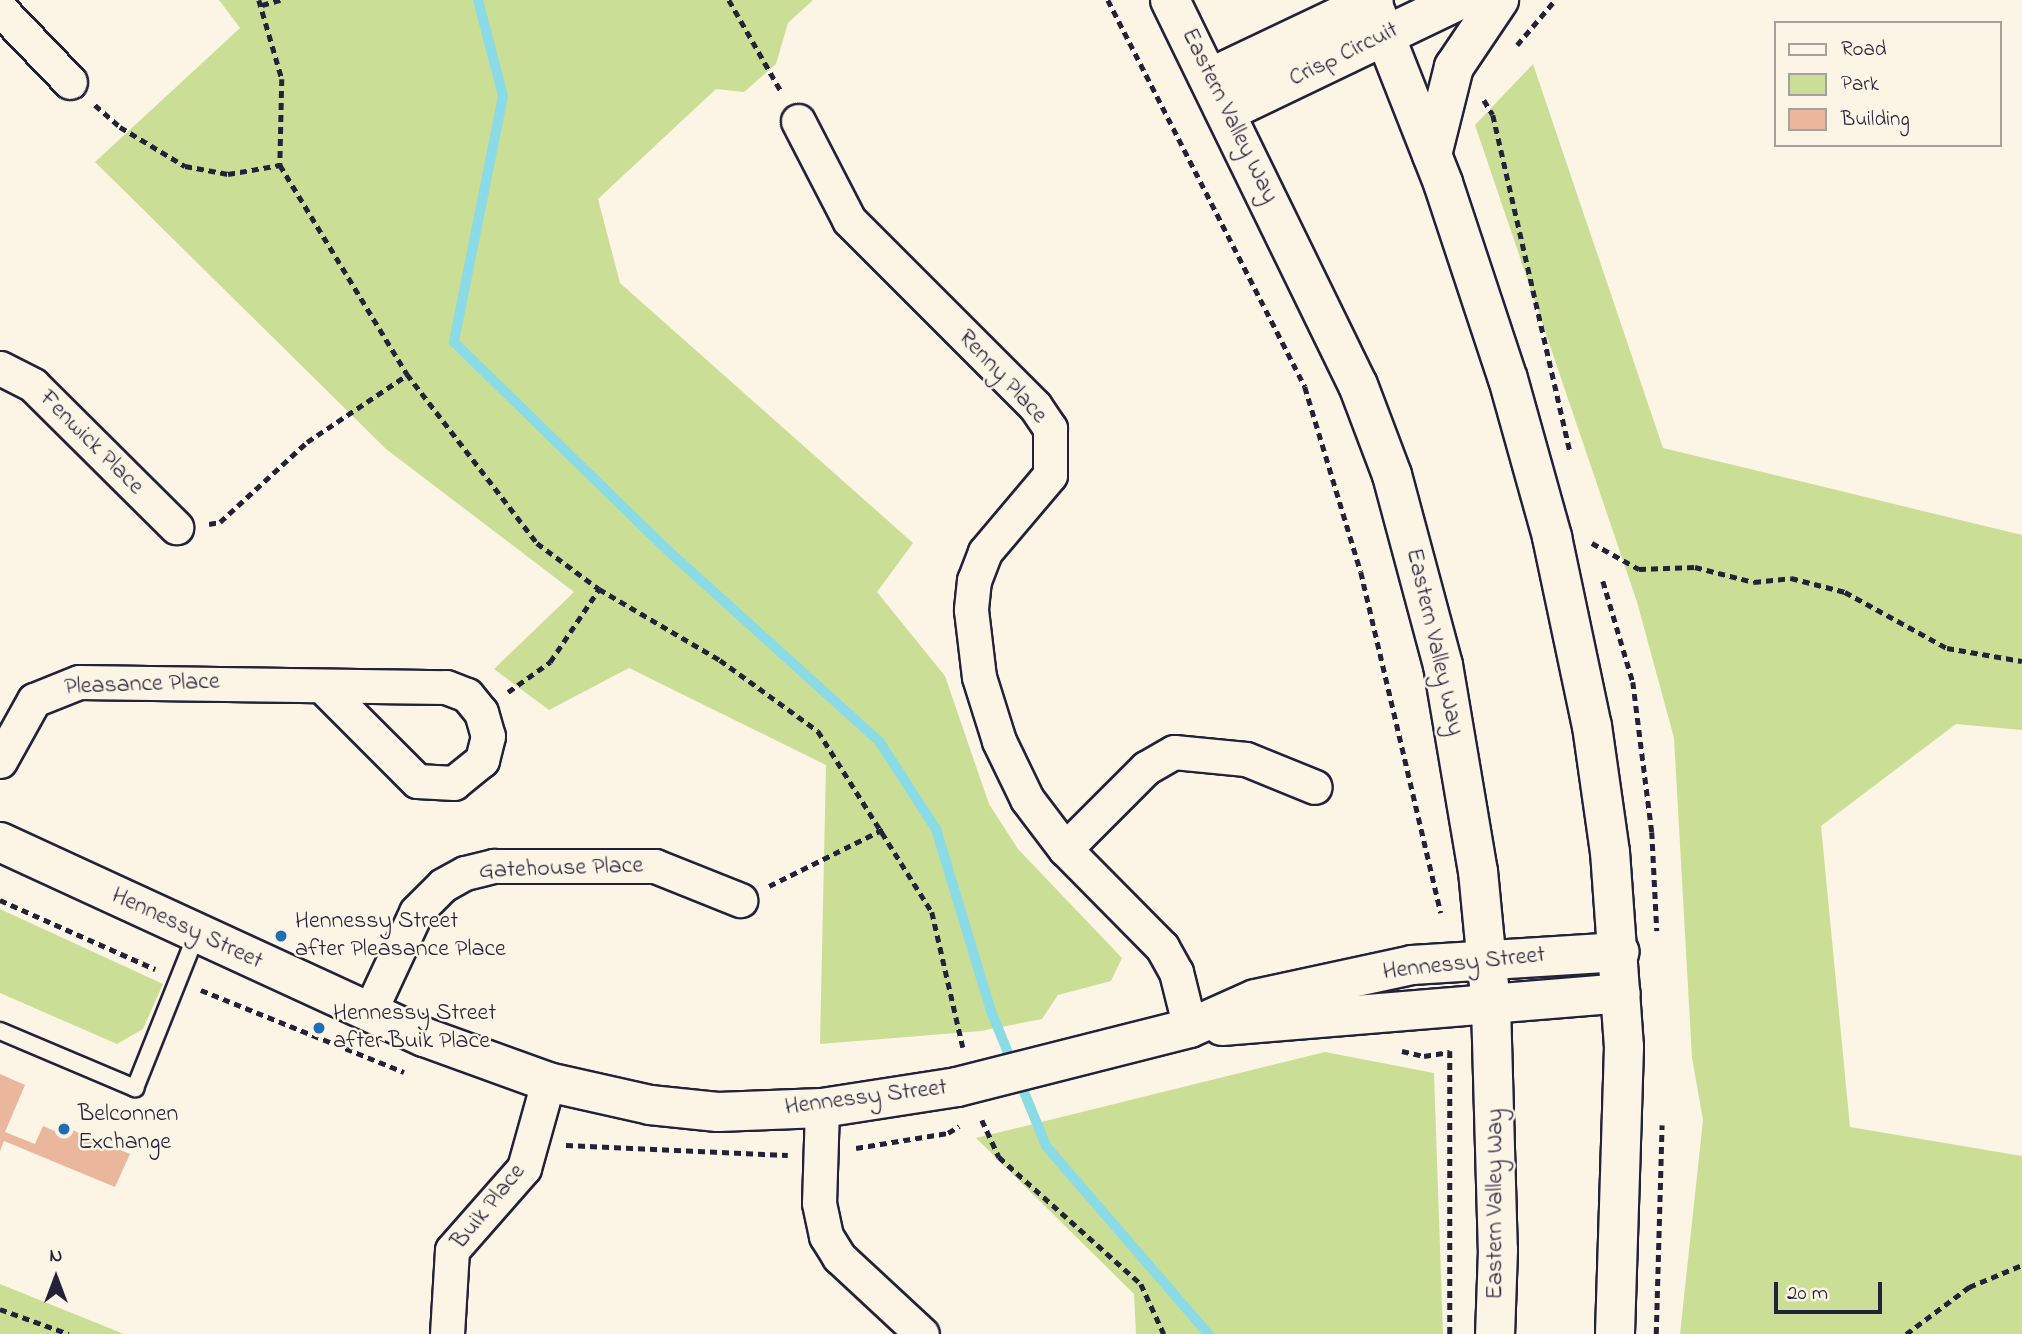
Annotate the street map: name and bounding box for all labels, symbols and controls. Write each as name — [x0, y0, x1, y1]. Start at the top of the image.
street label: Crisp Circuit — [1285, 16, 1403, 94]
legend — [1773, 21, 2001, 147]
street label: Eastern Valley Way — [1174, 24, 1284, 208]
text: Road — [1841, 35, 1887, 65]
text: Park — [1841, 70, 1879, 100]
text: Building — [1841, 105, 1910, 135]
street label: Renny Place — [951, 324, 1053, 430]
street label: Fenwick Place — [33, 385, 149, 501]
street label: Eastern Valley Way — [1398, 546, 1470, 738]
street label: Pleasance Place — [64, 668, 220, 702]
street label: Gatehouse Place — [478, 852, 644, 886]
street label: Hennessy Street — [107, 881, 267, 977]
place label: Hennessy Street after Pleasance Place — [295, 908, 506, 964]
marker: Hennessy Street after Pleasance Place — [273, 928, 289, 944]
street label: Hennessy Street — [1381, 941, 1547, 987]
place label: Hennessy Street after Buik Place — [333, 1000, 496, 1056]
marker: Hennessy Street after Buik Place — [311, 1020, 327, 1036]
street label: Hennessy Street — [783, 1074, 949, 1122]
place label: Belconnen Exchange — [78, 1101, 178, 1157]
street label: Eastern Valley Way — [1482, 1108, 1510, 1300]
marker: Belconnen Exchange — [56, 1121, 72, 1137]
street label: Buik Place — [446, 1158, 532, 1256]
north arrow — [21, 1243, 91, 1313]
text: N — [50, 1243, 62, 1270]
scale bar — [1777, 1268, 1885, 1312]
text: 20 m — [1787, 1279, 1828, 1309]

